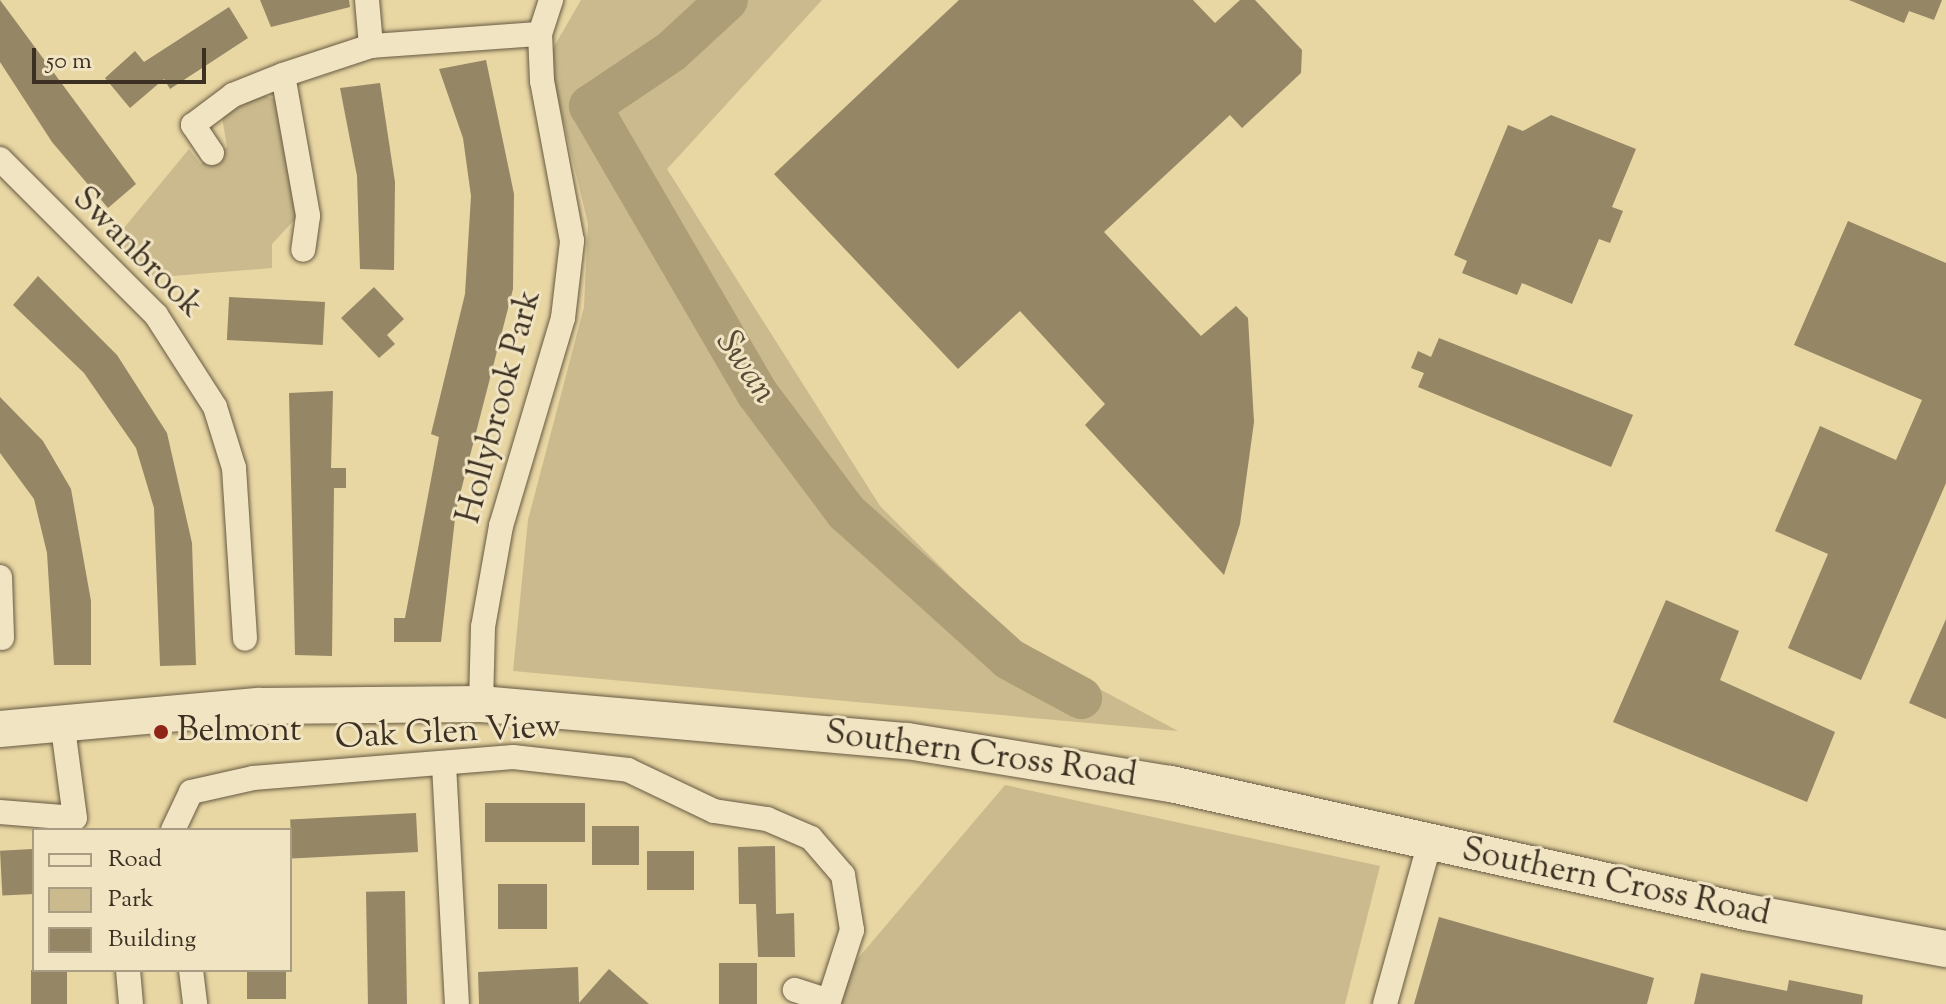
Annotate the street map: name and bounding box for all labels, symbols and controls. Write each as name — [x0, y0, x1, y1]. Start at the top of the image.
scale bar — [36, 32, 210, 82]
text: 50 m — [46, 45, 92, 79]
street label: Swanbrook — [63, 179, 211, 327]
street label: Hollybrook Park — [449, 286, 551, 528]
water label: Swan — [705, 323, 785, 413]
street label: Oak Glen View — [334, 707, 562, 759]
place label: Belmont — [177, 712, 301, 752]
street label: Southern Cross Road — [823, 713, 1139, 797]
marker: Belmont — [152, 723, 170, 741]
legend — [32, 828, 292, 972]
street label: Southern Cross Road — [1458, 830, 1774, 936]
text: Road — [108, 843, 162, 877]
text: Park — [108, 883, 154, 917]
text: Building — [108, 923, 196, 957]

